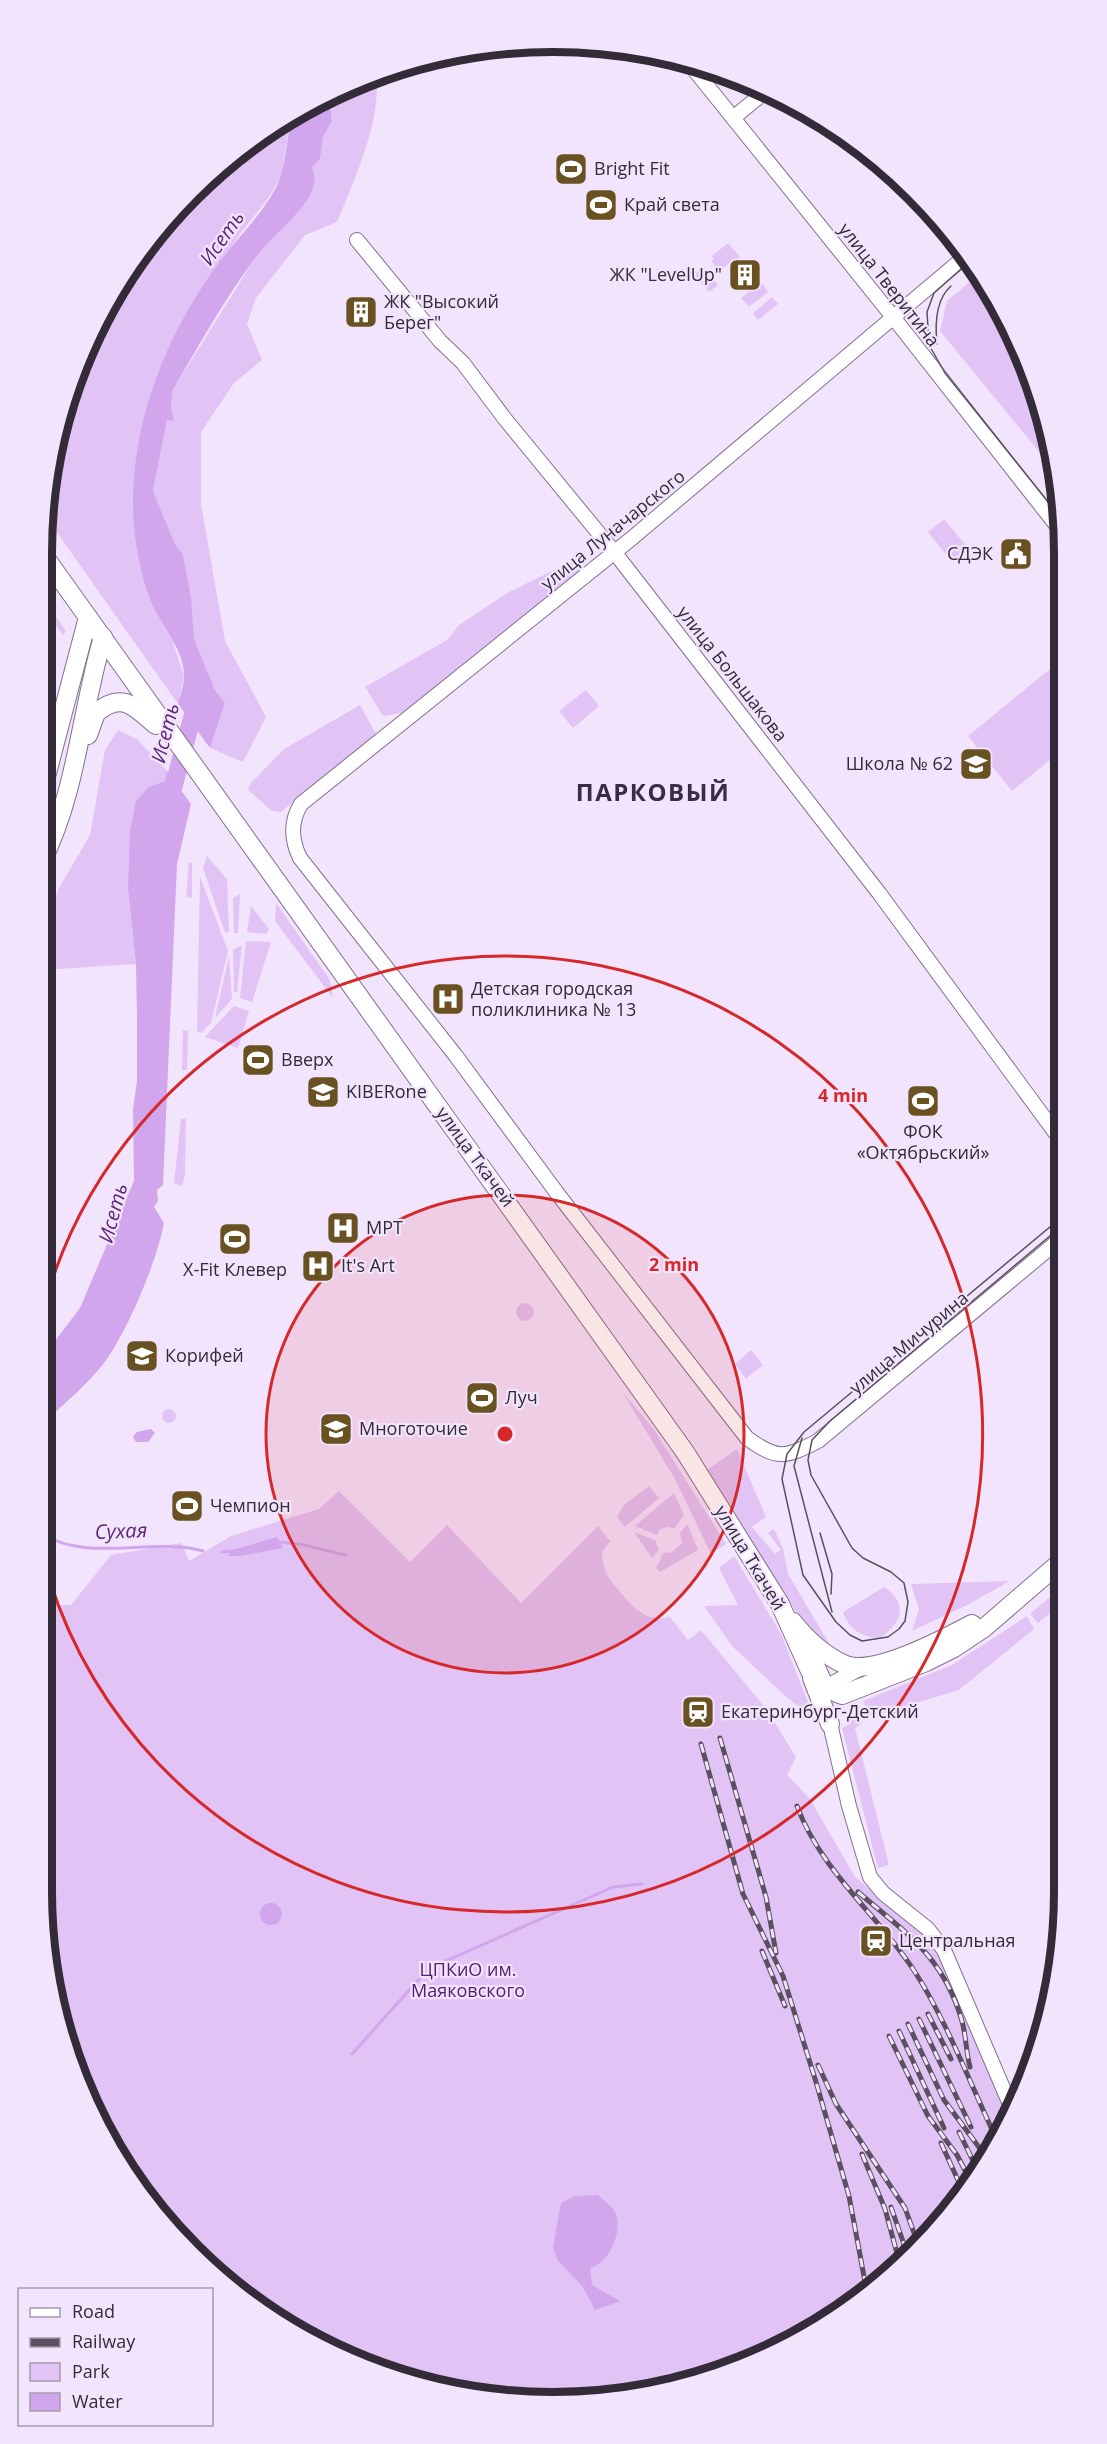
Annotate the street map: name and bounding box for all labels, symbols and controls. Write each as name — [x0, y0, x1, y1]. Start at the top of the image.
sports icon: Bright Fit — [553, 151, 589, 187]
place label: Bright Fit — [594, 156, 670, 180]
sports icon: Край света — [583, 187, 619, 223]
place label: Край света — [624, 192, 720, 216]
water label: Исеть — [193, 205, 250, 270]
street label: улица Тверитина — [834, 218, 946, 351]
building icon: ЖК "LevelUp" — [727, 257, 763, 293]
place label: ЖК "LevelUp" — [610, 262, 722, 286]
place label: ЖК "Высокий Берег" — [384, 289, 499, 334]
building icon: ЖК "Высокий Берег" — [343, 294, 379, 330]
street label: улица Луначарского — [535, 464, 690, 595]
public building icon: СДЭК — [998, 536, 1034, 572]
place label: СДЭК — [947, 541, 993, 565]
street label: улица Большакова — [672, 601, 793, 746]
water label: Исеть — [144, 700, 185, 766]
school or university icon: Школа № 62 — [958, 746, 994, 782]
place label: Школа № 62 — [846, 751, 953, 775]
district label: ПАРКОВЫЙ — [576, 775, 730, 808]
place label: Детская городская поликлиника № 13 — [471, 976, 636, 1021]
hospital icon: Детская городская поликлиника № 13 — [430, 981, 466, 1017]
sports icon: Вверх — [240, 1042, 276, 1078]
place label: Вверх — [281, 1047, 334, 1071]
school or university icon: KIBERone — [305, 1074, 341, 1110]
place label: KIBERone — [346, 1079, 427, 1103]
text: 4 min — [818, 1083, 868, 1107]
sports icon: ФОК «Октябрьский» — [905, 1083, 941, 1119]
street label: улица Ткачей — [431, 1101, 520, 1211]
place label: ФОК «Октябрьский» — [857, 1119, 989, 1164]
water label: Исеть — [92, 1180, 133, 1246]
hospital icon: МРТ — [325, 1210, 361, 1246]
place label: МРТ — [366, 1215, 403, 1239]
sports icon: X-Fit Клевер — [217, 1221, 253, 1257]
hospital icon: It's Art — [300, 1248, 336, 1284]
text: 2 min — [649, 1252, 699, 1276]
place label: It's Art — [341, 1253, 395, 1277]
place label: X-Fit Клевер — [183, 1257, 287, 1281]
street label: улица Мичурина — [844, 1285, 973, 1399]
school or university icon: Корифей — [124, 1338, 160, 1374]
place label: Корифей — [165, 1343, 244, 1367]
sports icon: Луч — [464, 1380, 500, 1416]
place label: Луч — [505, 1385, 538, 1409]
school or university icon: Многоточие — [318, 1411, 354, 1447]
place label: Многоточие — [359, 1416, 468, 1440]
centre of rings — [495, 1424, 515, 1444]
sports icon: Чемпион — [169, 1488, 205, 1524]
place label: Чемпион — [210, 1493, 291, 1517]
street label: улица Ткачей — [710, 1501, 792, 1614]
water label: Сухая — [94, 1516, 148, 1545]
station icon: Екатеринбург-Детский — [680, 1694, 716, 1730]
place label: Екатеринбург-Детский — [721, 1699, 919, 1723]
station icon: Центральная — [858, 1923, 894, 1959]
place label: Центральная — [899, 1928, 1016, 1952]
park label: ЦПКиО им. Маяковского — [411, 1957, 525, 2002]
legend — [18, 2288, 213, 2426]
text: Road — [72, 2299, 115, 2323]
text: Railway — [72, 2329, 136, 2353]
text: Park — [72, 2359, 110, 2383]
text: Water — [72, 2389, 123, 2413]

